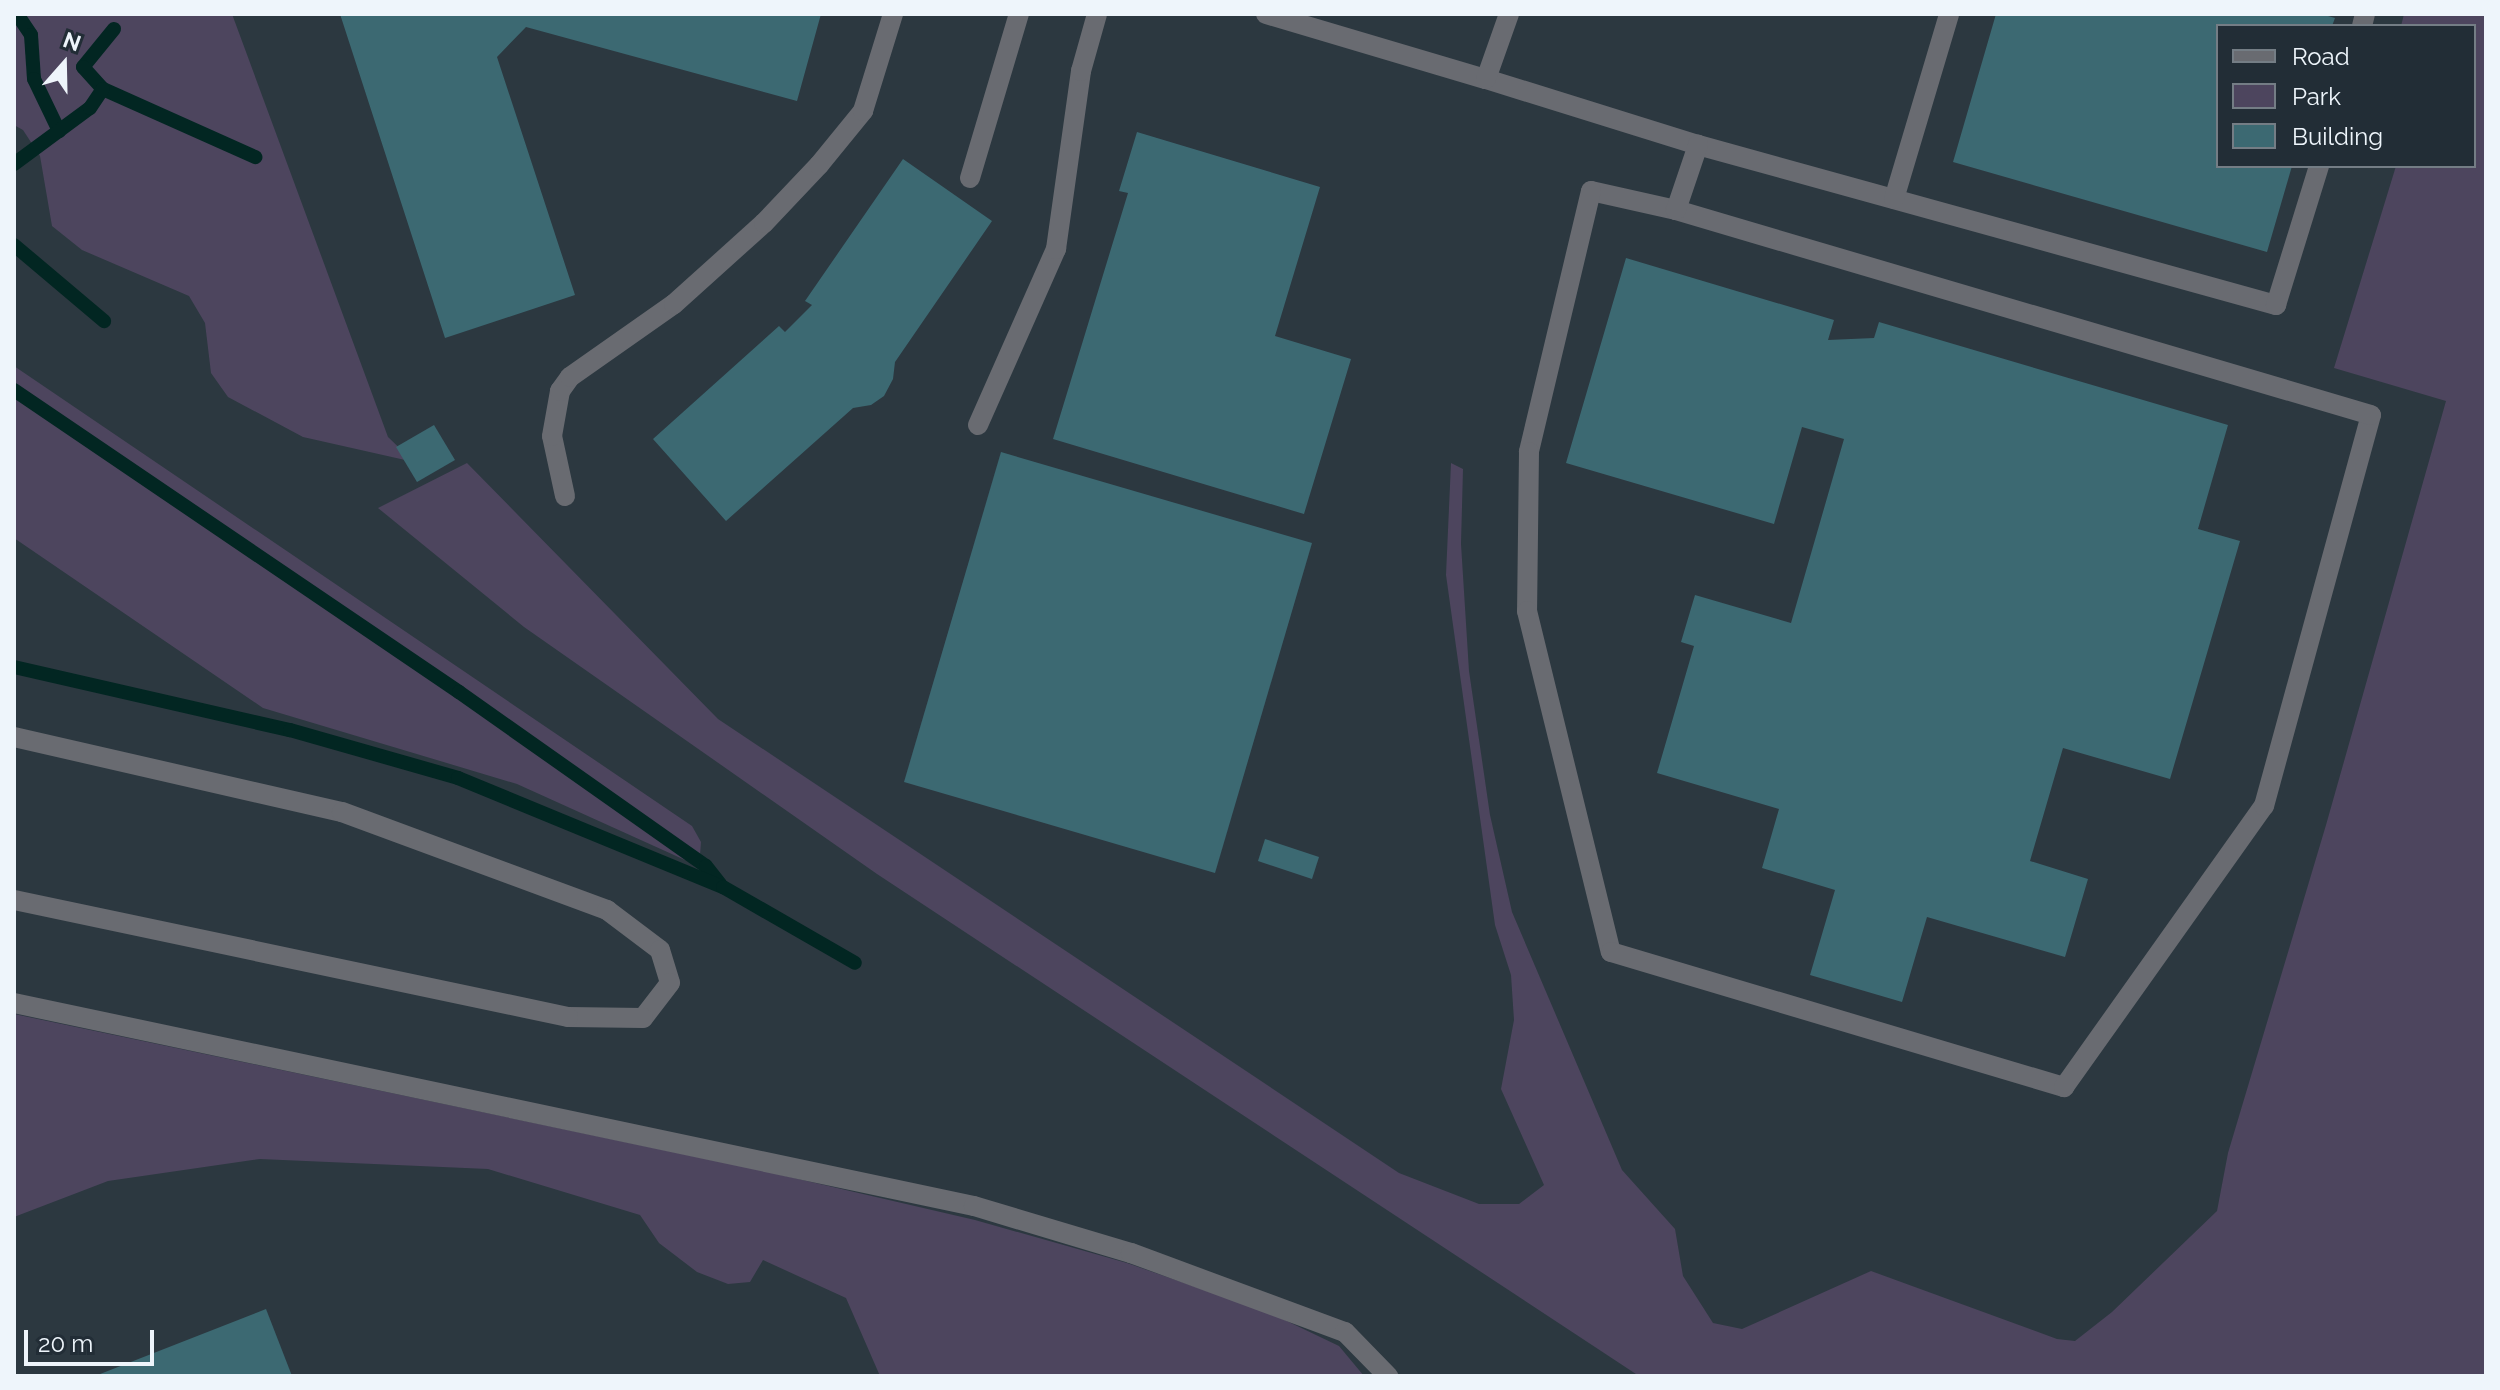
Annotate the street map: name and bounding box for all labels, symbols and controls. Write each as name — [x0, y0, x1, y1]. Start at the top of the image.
north arrow — [24, 24, 104, 104]
legend — [2216, 24, 2476, 168]
text: N — [60, 26, 85, 57]
text: Road — [2292, 42, 2350, 71]
text: Park — [2292, 82, 2341, 111]
text: Building — [2292, 122, 2383, 151]
scale bar — [28, 1314, 158, 1364]
text: 20 m — [38, 1329, 93, 1358]

